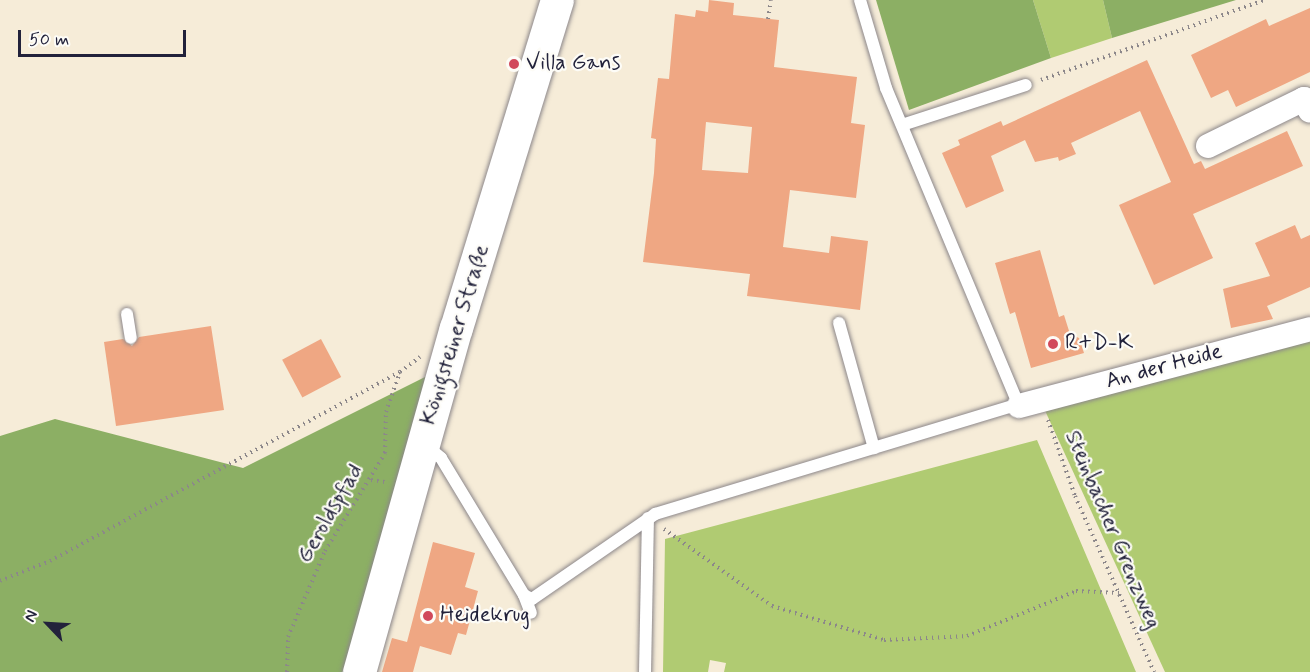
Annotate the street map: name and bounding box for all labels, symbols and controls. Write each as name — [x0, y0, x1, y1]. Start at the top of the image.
scale bar — [21, 18, 189, 56]
text: 50 m — [29, 28, 69, 52]
place label: Villa Gans — [526, 51, 618, 77]
marker: Villa Gans — [507, 57, 521, 71]
street label: Königsteiner Straße — [417, 243, 495, 427]
place label: R+D-K — [1065, 331, 1133, 357]
marker: R+D-K — [1046, 337, 1060, 351]
street label: An der Heide — [1104, 339, 1224, 395]
street label: Steinbacher Grenzweg — [1058, 426, 1166, 634]
street label: Geroldspfad — [292, 460, 370, 568]
north arrow — [18, 594, 78, 654]
place label: Heidekrug — [440, 603, 530, 629]
text: N — [19, 607, 43, 625]
marker: Heidekrug — [421, 609, 435, 623]

